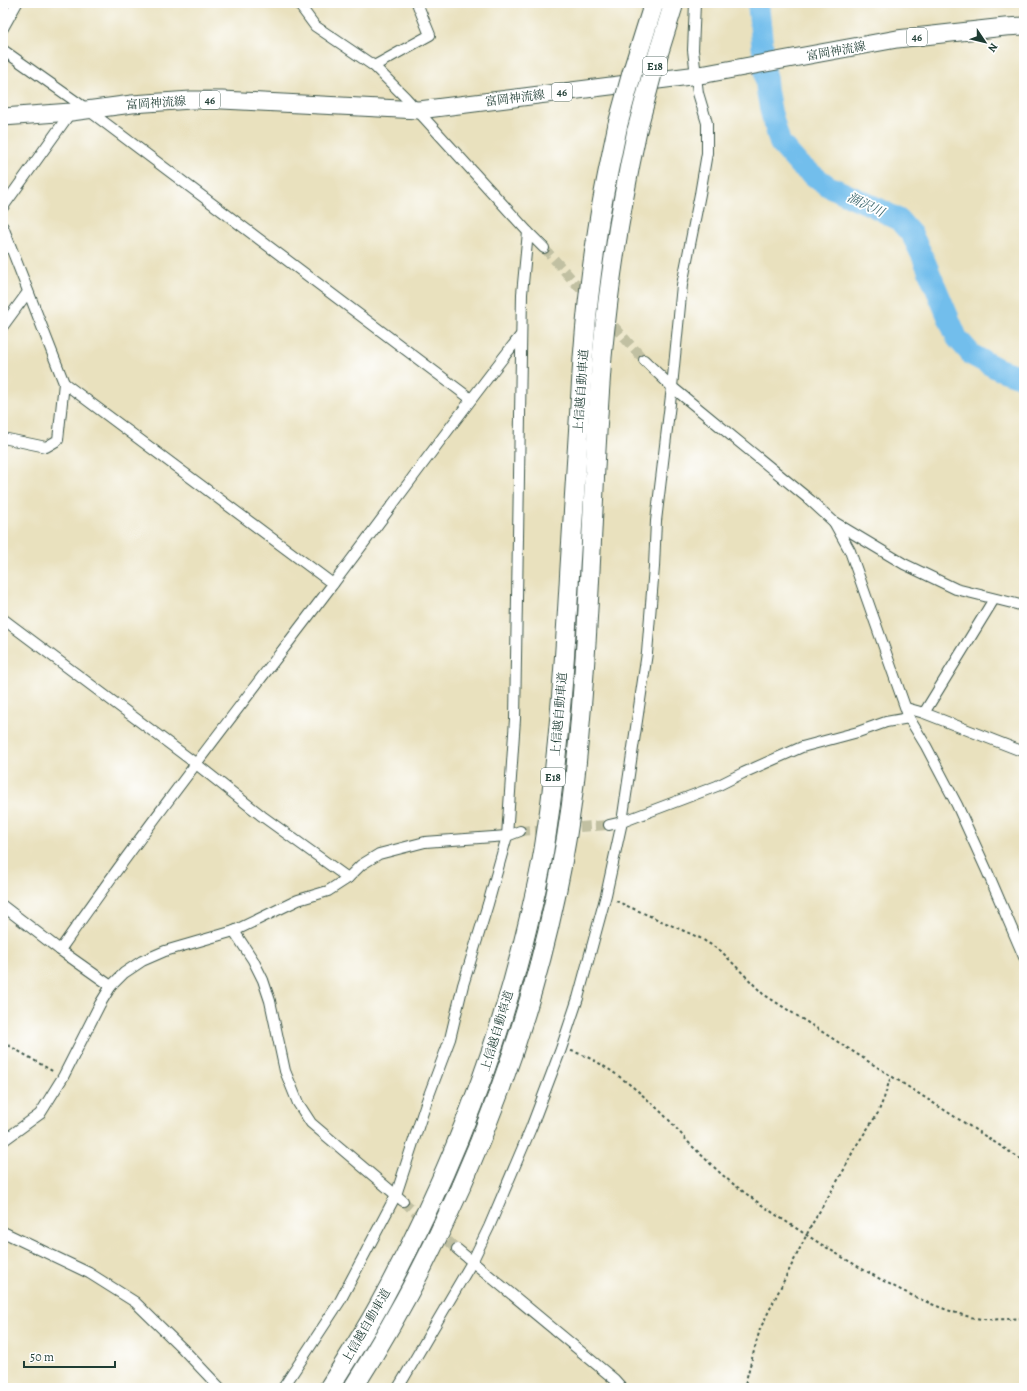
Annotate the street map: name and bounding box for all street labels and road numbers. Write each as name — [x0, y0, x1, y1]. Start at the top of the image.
road number: 46 — [907, 28, 927, 46]
street label: 富岡神流線 — [805, 38, 867, 64]
road number: E18 — [643, 57, 667, 75]
road number: 46 — [552, 83, 572, 101]
street label: 富岡神流線 — [484, 86, 546, 110]
road number: 46 — [200, 91, 220, 109]
street label: 富岡神流線 — [126, 93, 186, 113]
street label: 上信越自動車道 — [570, 349, 592, 433]
street label: 上信越自動車道 — [547, 671, 571, 757]
road number: E18 — [541, 768, 565, 786]
street label: 上信越自動車道 — [477, 988, 517, 1074]
street label: 上信越自動車道 — [338, 1286, 394, 1366]

